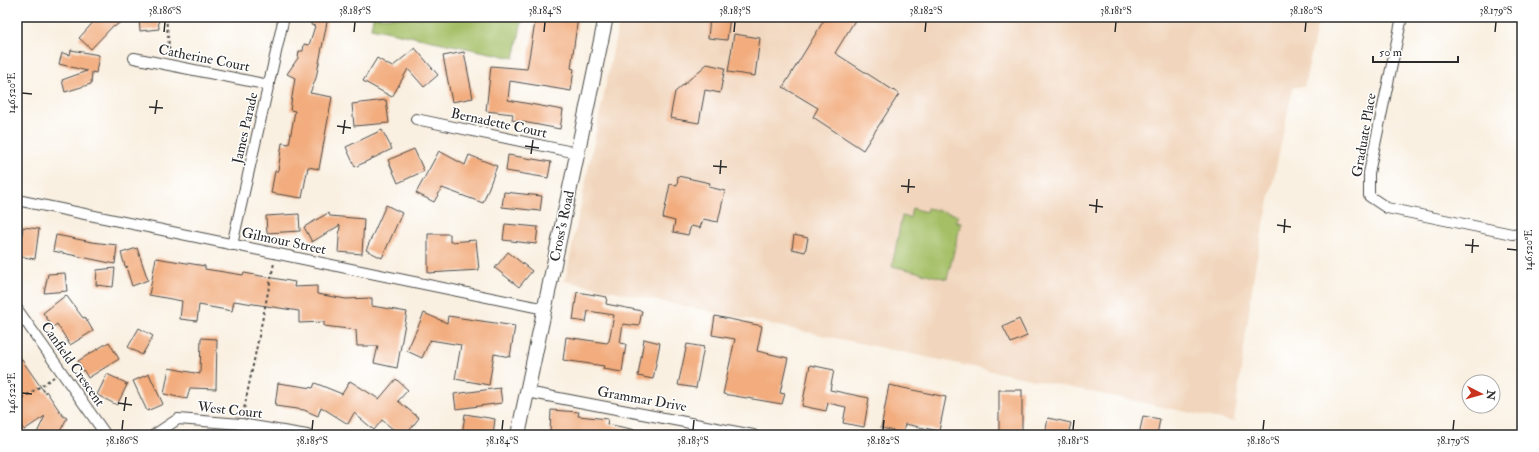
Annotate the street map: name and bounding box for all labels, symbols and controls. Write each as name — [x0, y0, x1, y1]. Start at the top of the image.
text: 38.186°S — [149, 5, 181, 17]
text: 38.185°S — [339, 5, 371, 17]
text: 38.184°S — [528, 5, 562, 17]
text: 38.183°S — [719, 5, 751, 17]
text: 38.182°S — [910, 5, 942, 17]
text: 38.181°S — [1100, 5, 1132, 17]
text: 38.180°S — [1290, 5, 1322, 17]
text: 38.179°S — [1480, 5, 1512, 17]
scale bar — [1373, 38, 1458, 64]
street label: Catherine Court — [157, 41, 252, 75]
text: 50 m — [1379, 45, 1403, 60]
text: 146.520°E — [6, 72, 18, 114]
street label: James Parade — [228, 90, 262, 166]
street label: Graduate Place — [1348, 92, 1380, 178]
street label: Bernadette Court — [449, 105, 549, 142]
street label: Cross's Road — [546, 189, 578, 263]
street label: Gilmour Street — [240, 224, 328, 258]
text: 146.520°E — [1523, 229, 1535, 271]
street label: Canfield Crescent — [38, 318, 109, 410]
text: 146.522°E — [6, 372, 18, 414]
north arrow — [1461, 374, 1501, 414]
street label: Grammar Drive — [596, 383, 688, 415]
text: N — [1483, 388, 1498, 402]
street label: West Court — [196, 398, 264, 422]
text: 38.186°S — [106, 435, 138, 447]
text: 38.185°S — [296, 435, 328, 447]
text: 38.184°S — [485, 435, 519, 447]
text: 38.183°S — [677, 435, 709, 447]
text: 38.182°S — [867, 435, 899, 447]
text: 38.181°S — [1057, 435, 1089, 447]
text: 38.180°S — [1247, 435, 1279, 447]
text: 38.179°S — [1437, 435, 1469, 447]

